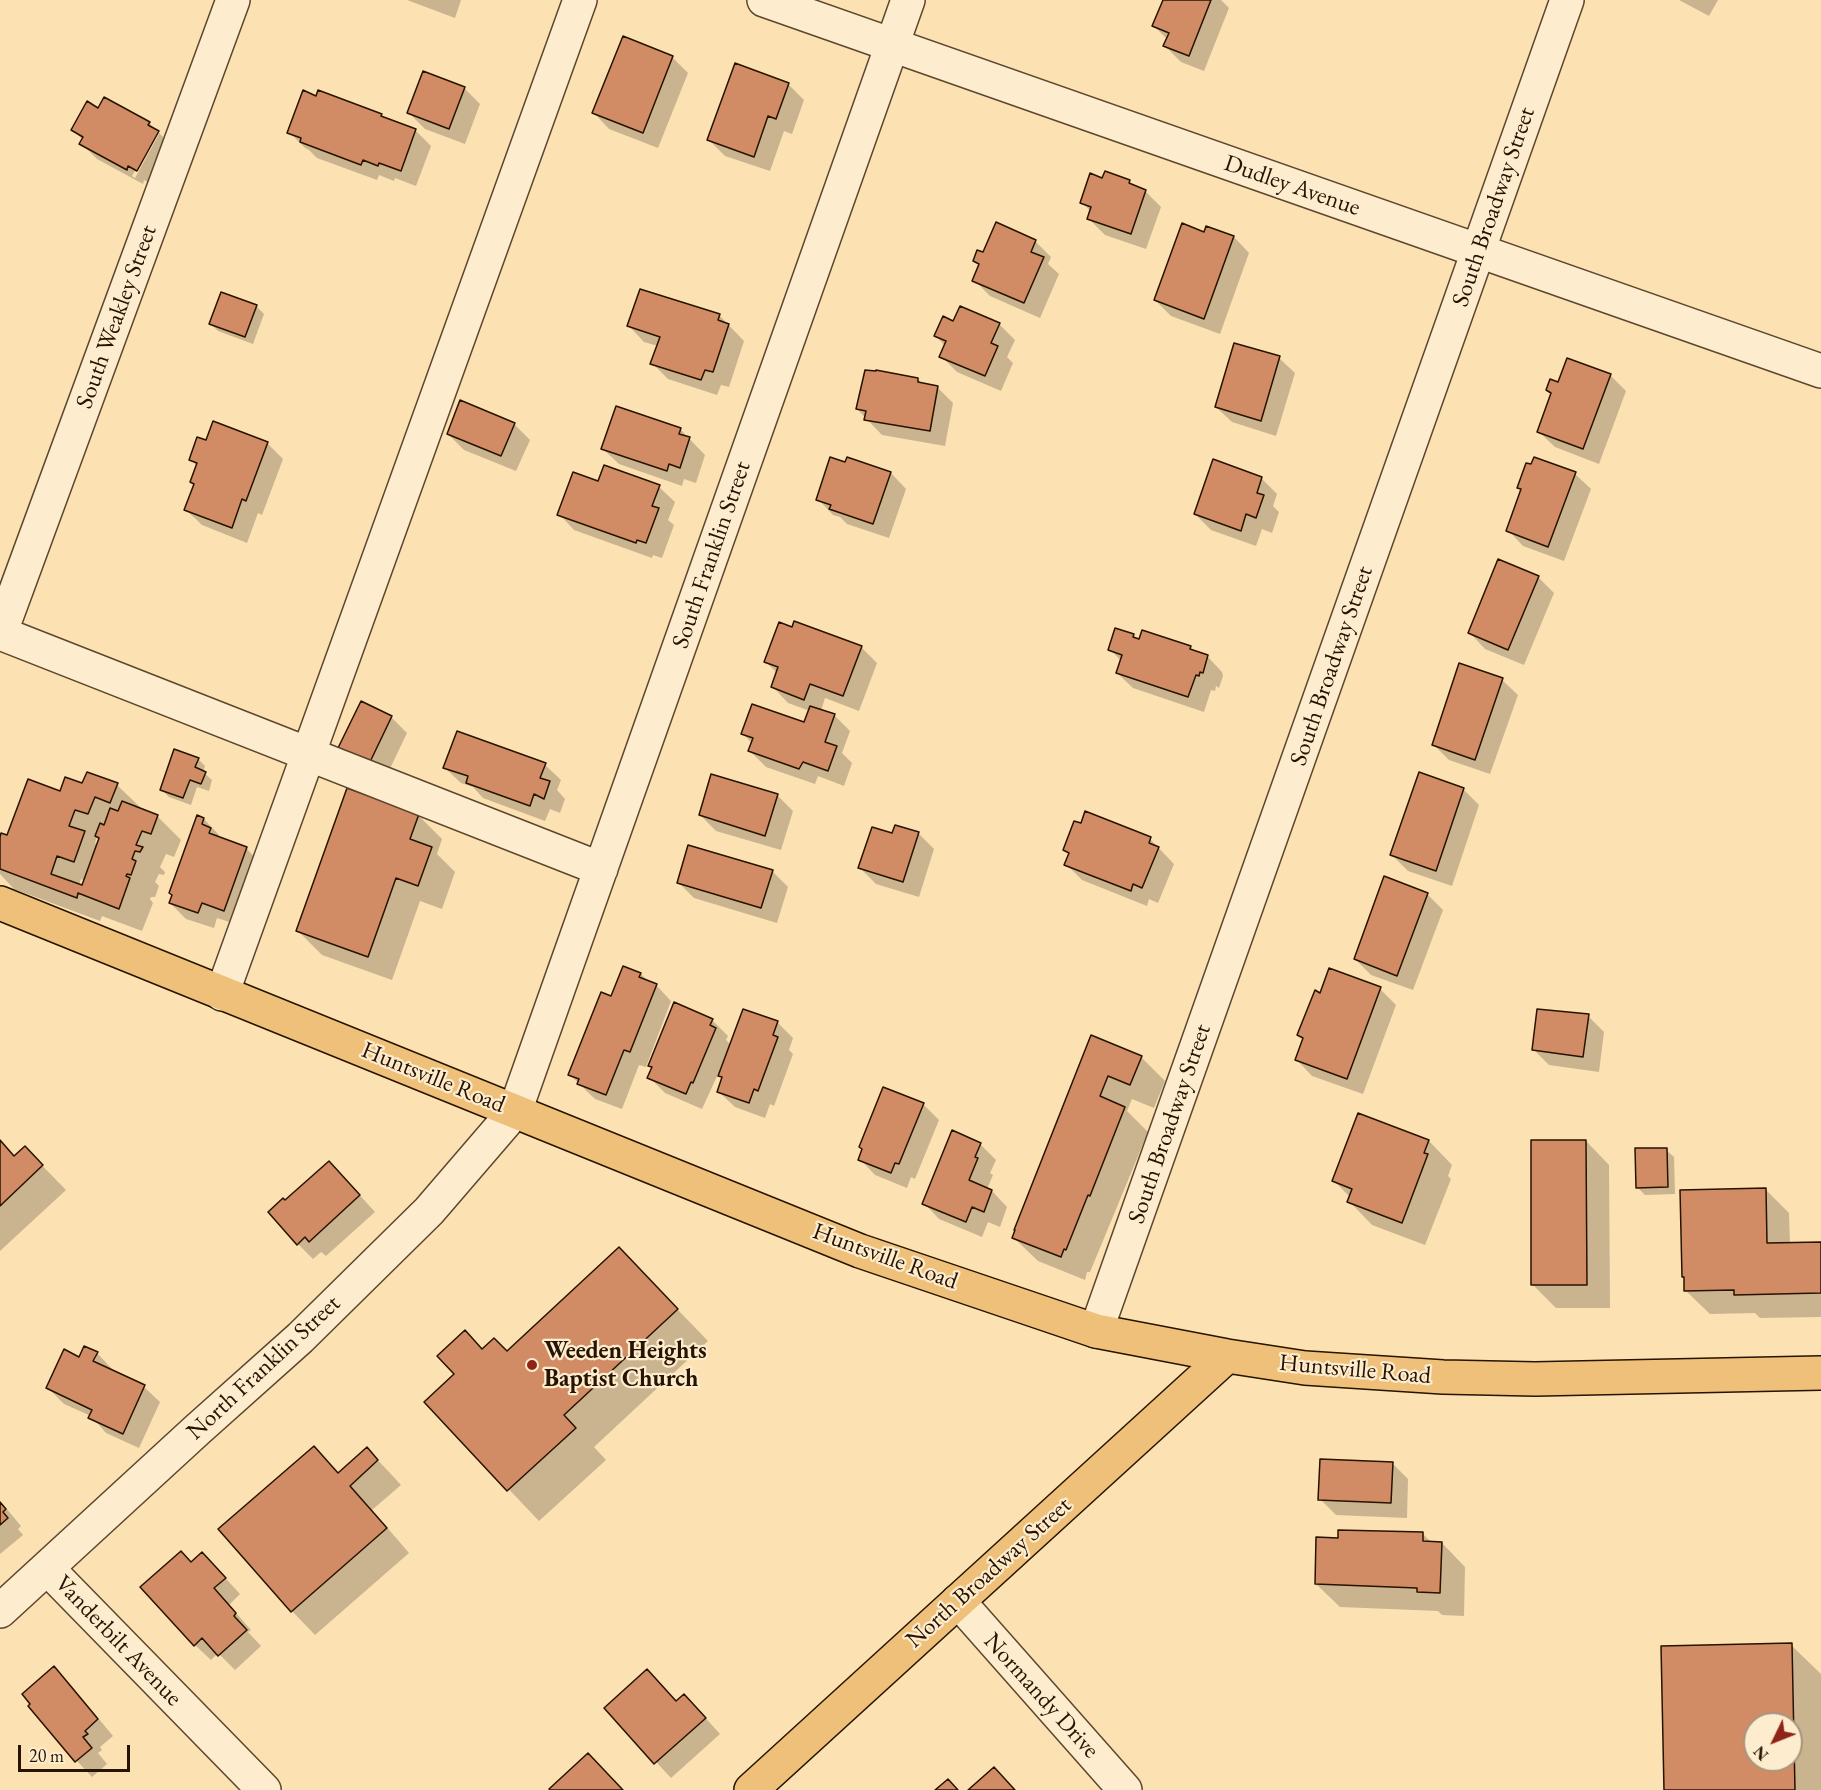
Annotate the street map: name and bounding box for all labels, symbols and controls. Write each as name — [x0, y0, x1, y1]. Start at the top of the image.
street label: South Broadway Street — [1446, 103, 1542, 311]
street label: Dudley Avenue — [1220, 149, 1364, 223]
street label: South Weakley Street — [70, 221, 164, 413]
street label: South Franklin Street — [666, 458, 758, 652]
street label: South Broadway Street — [1284, 562, 1380, 770]
street label: South Broadway Street — [1122, 1020, 1218, 1228]
street label: Huntsville Road — [357, 1036, 509, 1120]
street label: Huntsville Road — [808, 1217, 962, 1297]
street label: North Franklin Street — [181, 1290, 347, 1446]
place label: Weeden Heights Baptist Church — [544, 1337, 707, 1393]
street label: Huntsville Road — [1278, 1349, 1432, 1391]
marker: Weeden Heights Baptist Church — [525, 1358, 539, 1372]
street label: North Broadway Street — [900, 1491, 1078, 1655]
street label: Vanderbilt Avenue — [48, 1570, 188, 1712]
street label: Normandy Drive — [977, 1627, 1105, 1765]
north arrow — [1743, 1712, 1803, 1772]
scale bar — [21, 1733, 134, 1771]
text: N — [1749, 1741, 1773, 1765]
text: 20 m — [29, 1744, 64, 1767]

